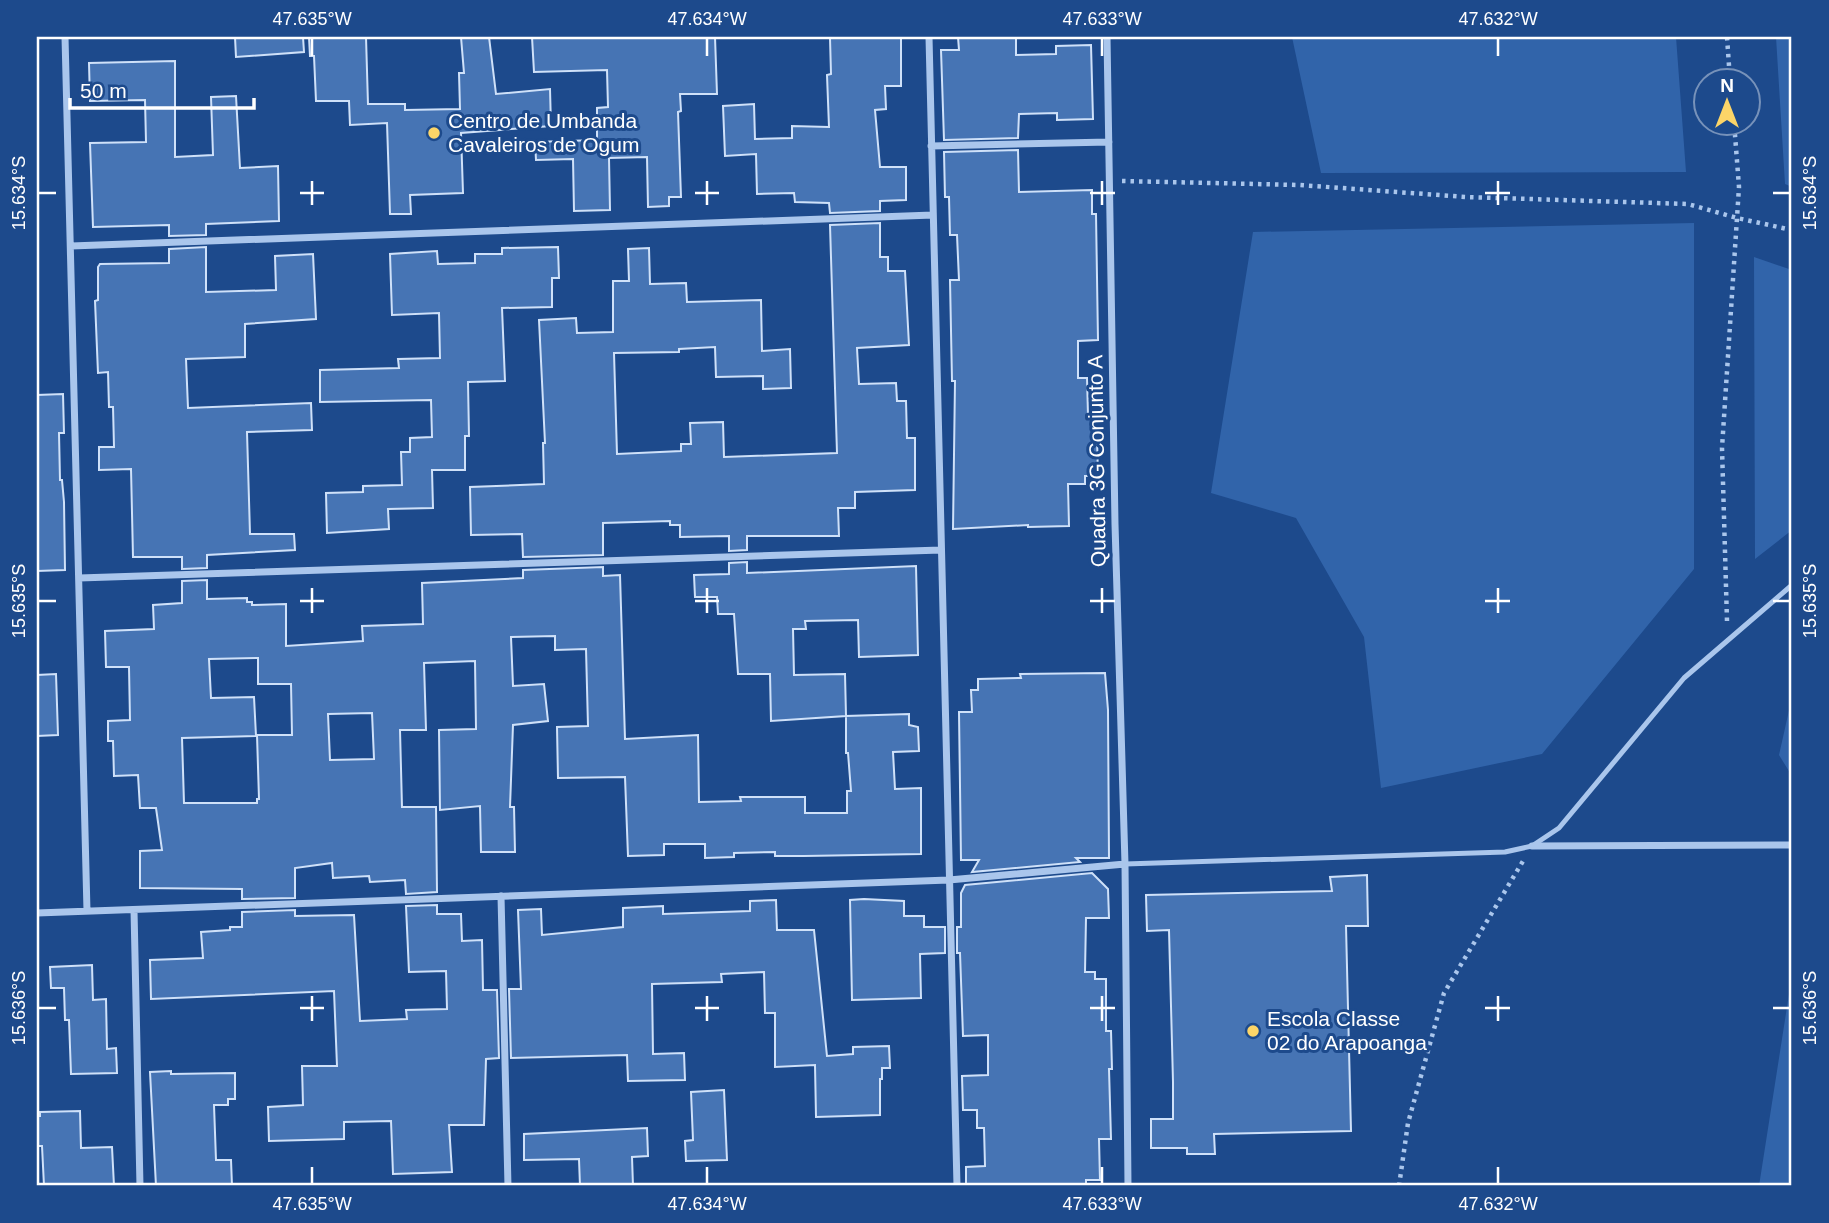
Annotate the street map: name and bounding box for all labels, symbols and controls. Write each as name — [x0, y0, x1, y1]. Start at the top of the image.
text: 47.635°W — [272, 9, 352, 29]
text: 47.634°W — [667, 9, 747, 29]
text: 47.633°W — [1062, 9, 1142, 29]
text: 47.632°W — [1458, 9, 1538, 29]
scale bar — [70, 66, 254, 110]
north arrow — [1692, 66, 1762, 136]
text: N — [1720, 75, 1734, 96]
text: 50 m — [80, 79, 127, 102]
place label: Centro de Umbanda Cavaleiros de Ogum — [448, 109, 639, 156]
marker: Centro de Umbanda Cavaleiros de Ogum — [426, 125, 442, 141]
text: 15.634°S — [9, 156, 29, 230]
text: 15.634°S — [1800, 156, 1820, 230]
street label: Quadra 3G Conjunto A — [1083, 355, 1110, 567]
text: 15.635°S — [9, 564, 29, 638]
text: 15.635°S — [1800, 564, 1820, 638]
text: 15.636°S — [9, 971, 29, 1045]
text: 15.636°S — [1800, 971, 1820, 1045]
place label: Escola Classe 02 do Arapoanga — [1267, 1007, 1427, 1054]
marker: Escola Classe 02 do Arapoanga — [1245, 1023, 1261, 1039]
text: 47.635°W — [272, 1194, 352, 1214]
text: 47.634°W — [667, 1194, 747, 1214]
text: 47.633°W — [1062, 1194, 1142, 1214]
text: 47.632°W — [1458, 1194, 1538, 1214]

